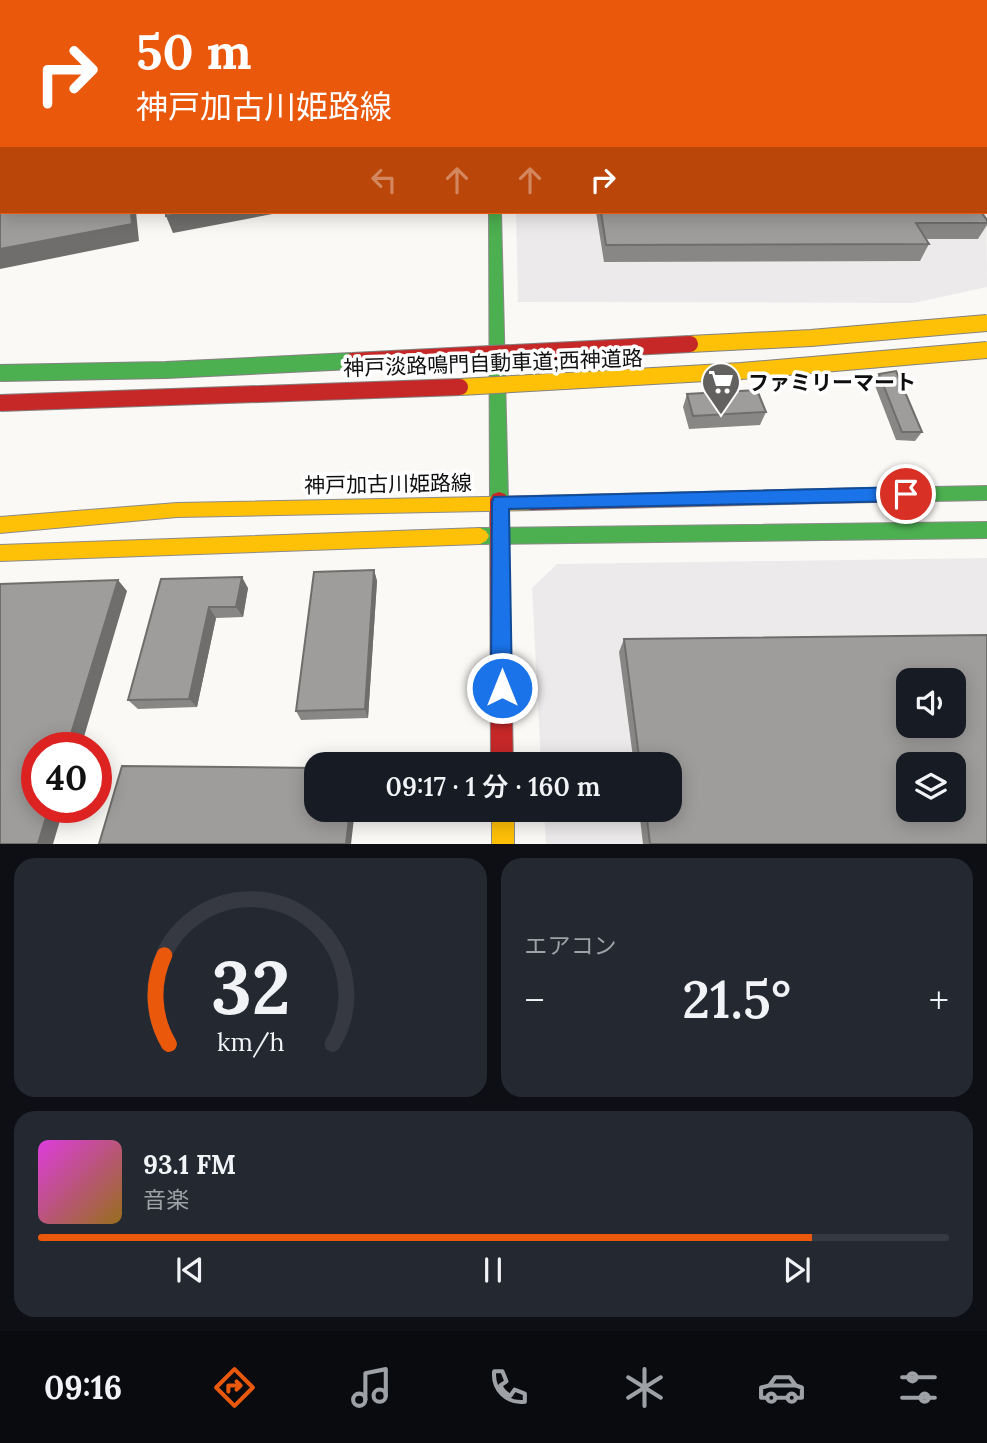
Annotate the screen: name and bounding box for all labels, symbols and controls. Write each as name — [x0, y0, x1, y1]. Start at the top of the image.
text: 50 m — [136, 20, 252, 82]
icon: right — [21, 28, 112, 119]
text: 神戸加古川姫路線 — [136, 86, 392, 127]
icon: left — [365, 161, 403, 199]
icon: ahead — [438, 161, 476, 199]
icon: ahead — [511, 161, 549, 199]
icon: right — [584, 161, 622, 199]
street label: 神戸淡路鳴門自動車道;西神道路 — [343, 344, 643, 382]
supermarket icon: ファミリーマート — [700, 361, 742, 416]
place label: ファミリーマート — [748, 369, 916, 396]
pin — [876, 464, 936, 524]
street label: 神戸加古川姫路線 — [304, 469, 472, 499]
icon: arrive — [887, 475, 925, 513]
position arrow — [465, 651, 539, 725]
map controls — [896, 668, 966, 822]
button: sound — [896, 668, 966, 738]
speed limit sign: 40 — [21, 732, 112, 823]
button: layers — [896, 752, 966, 822]
text: 09:17 · 1 分 · 160 m — [386, 770, 600, 803]
text: エアコン — [525, 931, 617, 960]
text: 32 — [210, 941, 290, 1034]
text: 21.5° — [682, 966, 791, 1032]
text: − — [525, 976, 545, 1024]
text: + — [929, 976, 949, 1024]
text: km/h — [216, 1025, 284, 1057]
text: 93.1 FM — [143, 1148, 236, 1181]
text: 音楽 — [143, 1185, 189, 1214]
icon: previous — [171, 1251, 209, 1289]
icon: pause — [474, 1251, 512, 1289]
icon: next — [778, 1251, 816, 1289]
icon: directions — [210, 1363, 259, 1412]
icon: music — [347, 1363, 396, 1412]
icon: phone — [484, 1363, 533, 1412]
icon: climate — [620, 1363, 669, 1412]
icon: car — [757, 1363, 806, 1412]
icon: filters — [894, 1363, 943, 1412]
text: 09:16 — [44, 1367, 122, 1408]

